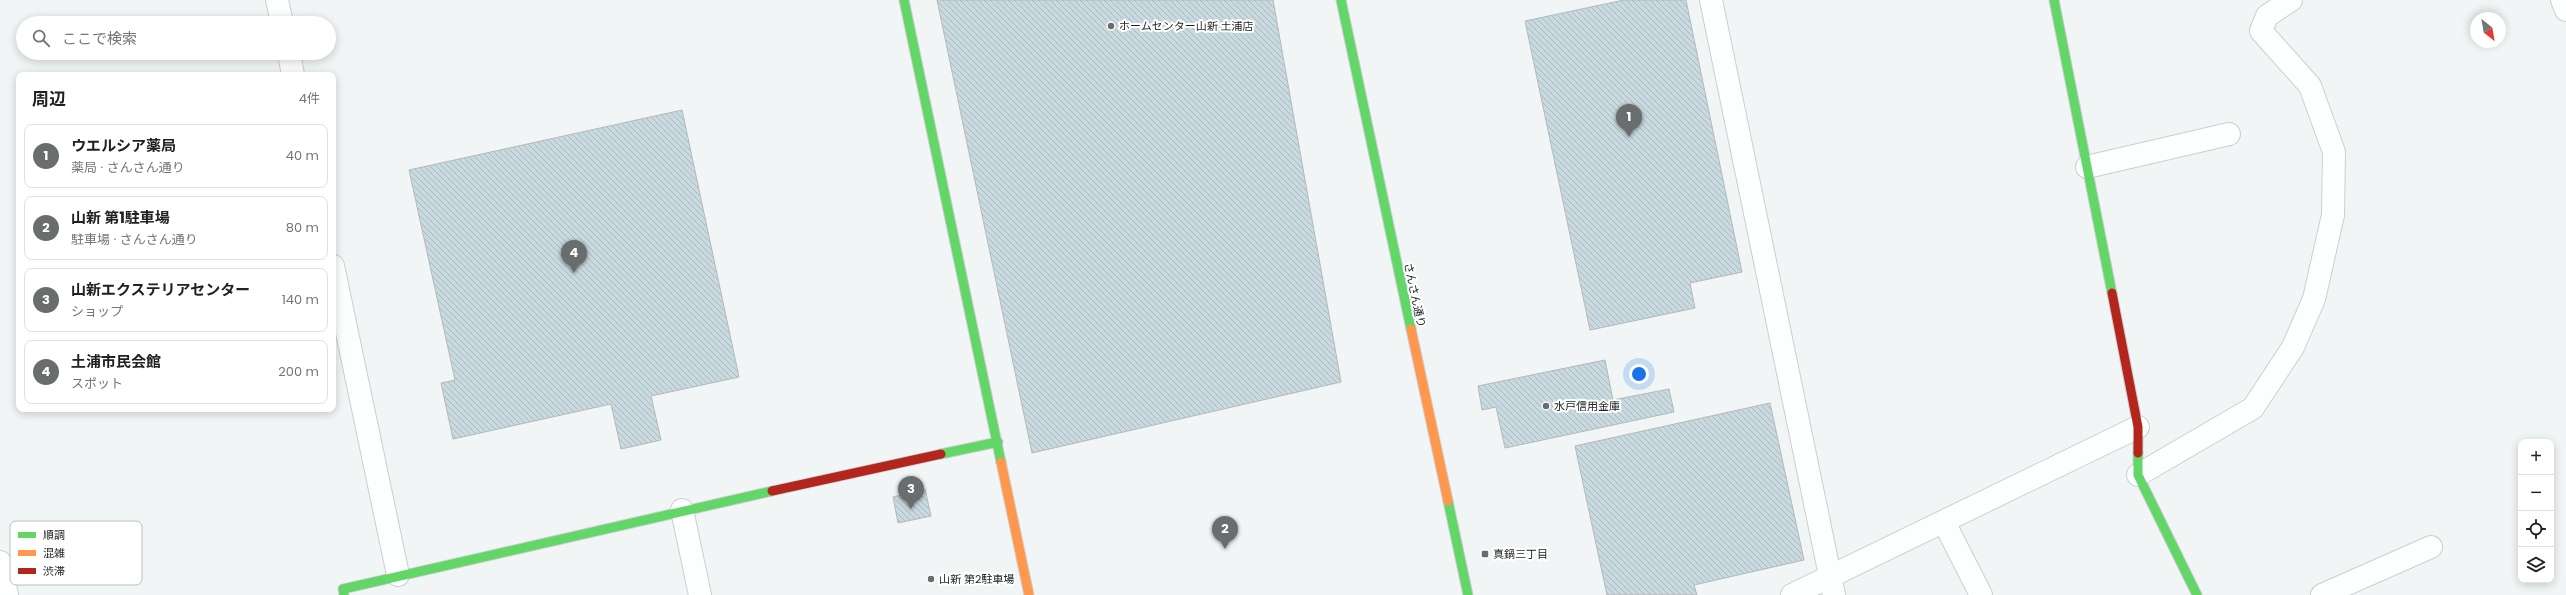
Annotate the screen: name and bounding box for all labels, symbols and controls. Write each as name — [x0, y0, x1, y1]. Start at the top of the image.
north arrow — [2470, 12, 2506, 48]
search box — [16, 16, 336, 60]
place label: ホームセンター山新 土浦店 — [1119, 18, 1254, 34]
marker: ホームセンター山新 土浦店 — [1106, 21, 1116, 31]
icon: search — [30, 27, 52, 49]
text: ここで検索 — [62, 28, 137, 49]
text: 周辺 — [32, 87, 66, 111]
text: 4件 — [299, 89, 320, 108]
pin: 1 — [1616, 104, 1642, 137]
text: ウエルシア薬局 — [71, 135, 176, 156]
text: 1 — [44, 146, 48, 165]
text: 40 m — [286, 146, 319, 165]
text: 薬局 · さんさん通り — [71, 158, 185, 177]
text: 山新 第1駐車場 — [71, 207, 170, 228]
text: 2 — [42, 218, 50, 237]
text: 80 m — [286, 218, 319, 237]
text: 駐車場 · さんさん通り — [71, 230, 198, 249]
pin: 4 — [561, 240, 587, 273]
street label: さんさん通り — [1400, 261, 1430, 329]
text: 山新エクステリアセンター — [71, 279, 250, 300]
text: 3 — [42, 290, 50, 309]
text: 140 m — [282, 290, 319, 309]
text: ショップ — [71, 302, 123, 321]
text: 土浦市民会館 — [71, 351, 161, 372]
text: 4 — [42, 362, 50, 381]
text: 200 m — [278, 362, 319, 381]
your location — [1629, 364, 1649, 384]
text: スポット — [71, 374, 123, 393]
place label: 水戸信用金庫 — [1554, 398, 1620, 414]
marker: 水戸信用金庫 — [1541, 401, 1551, 411]
map controls — [2518, 439, 2554, 583]
button: + — [2518, 439, 2554, 475]
button: − — [2518, 475, 2554, 511]
pin: 3 — [898, 476, 924, 509]
button: locate — [2518, 511, 2554, 547]
pin: 2 — [1212, 516, 1238, 549]
legend — [10, 521, 142, 585]
text: 順調 — [43, 527, 65, 543]
text: 混雑 — [43, 545, 65, 561]
place label: 真鍋三丁目 — [1493, 546, 1548, 562]
button: layers — [2518, 547, 2554, 583]
marker: 真鍋三丁目 — [1480, 549, 1490, 559]
text: 渋滞 — [43, 563, 65, 579]
place label: 山新 第2駐車場 — [939, 571, 1014, 587]
marker: 山新 第2駐車場 — [926, 574, 936, 584]

